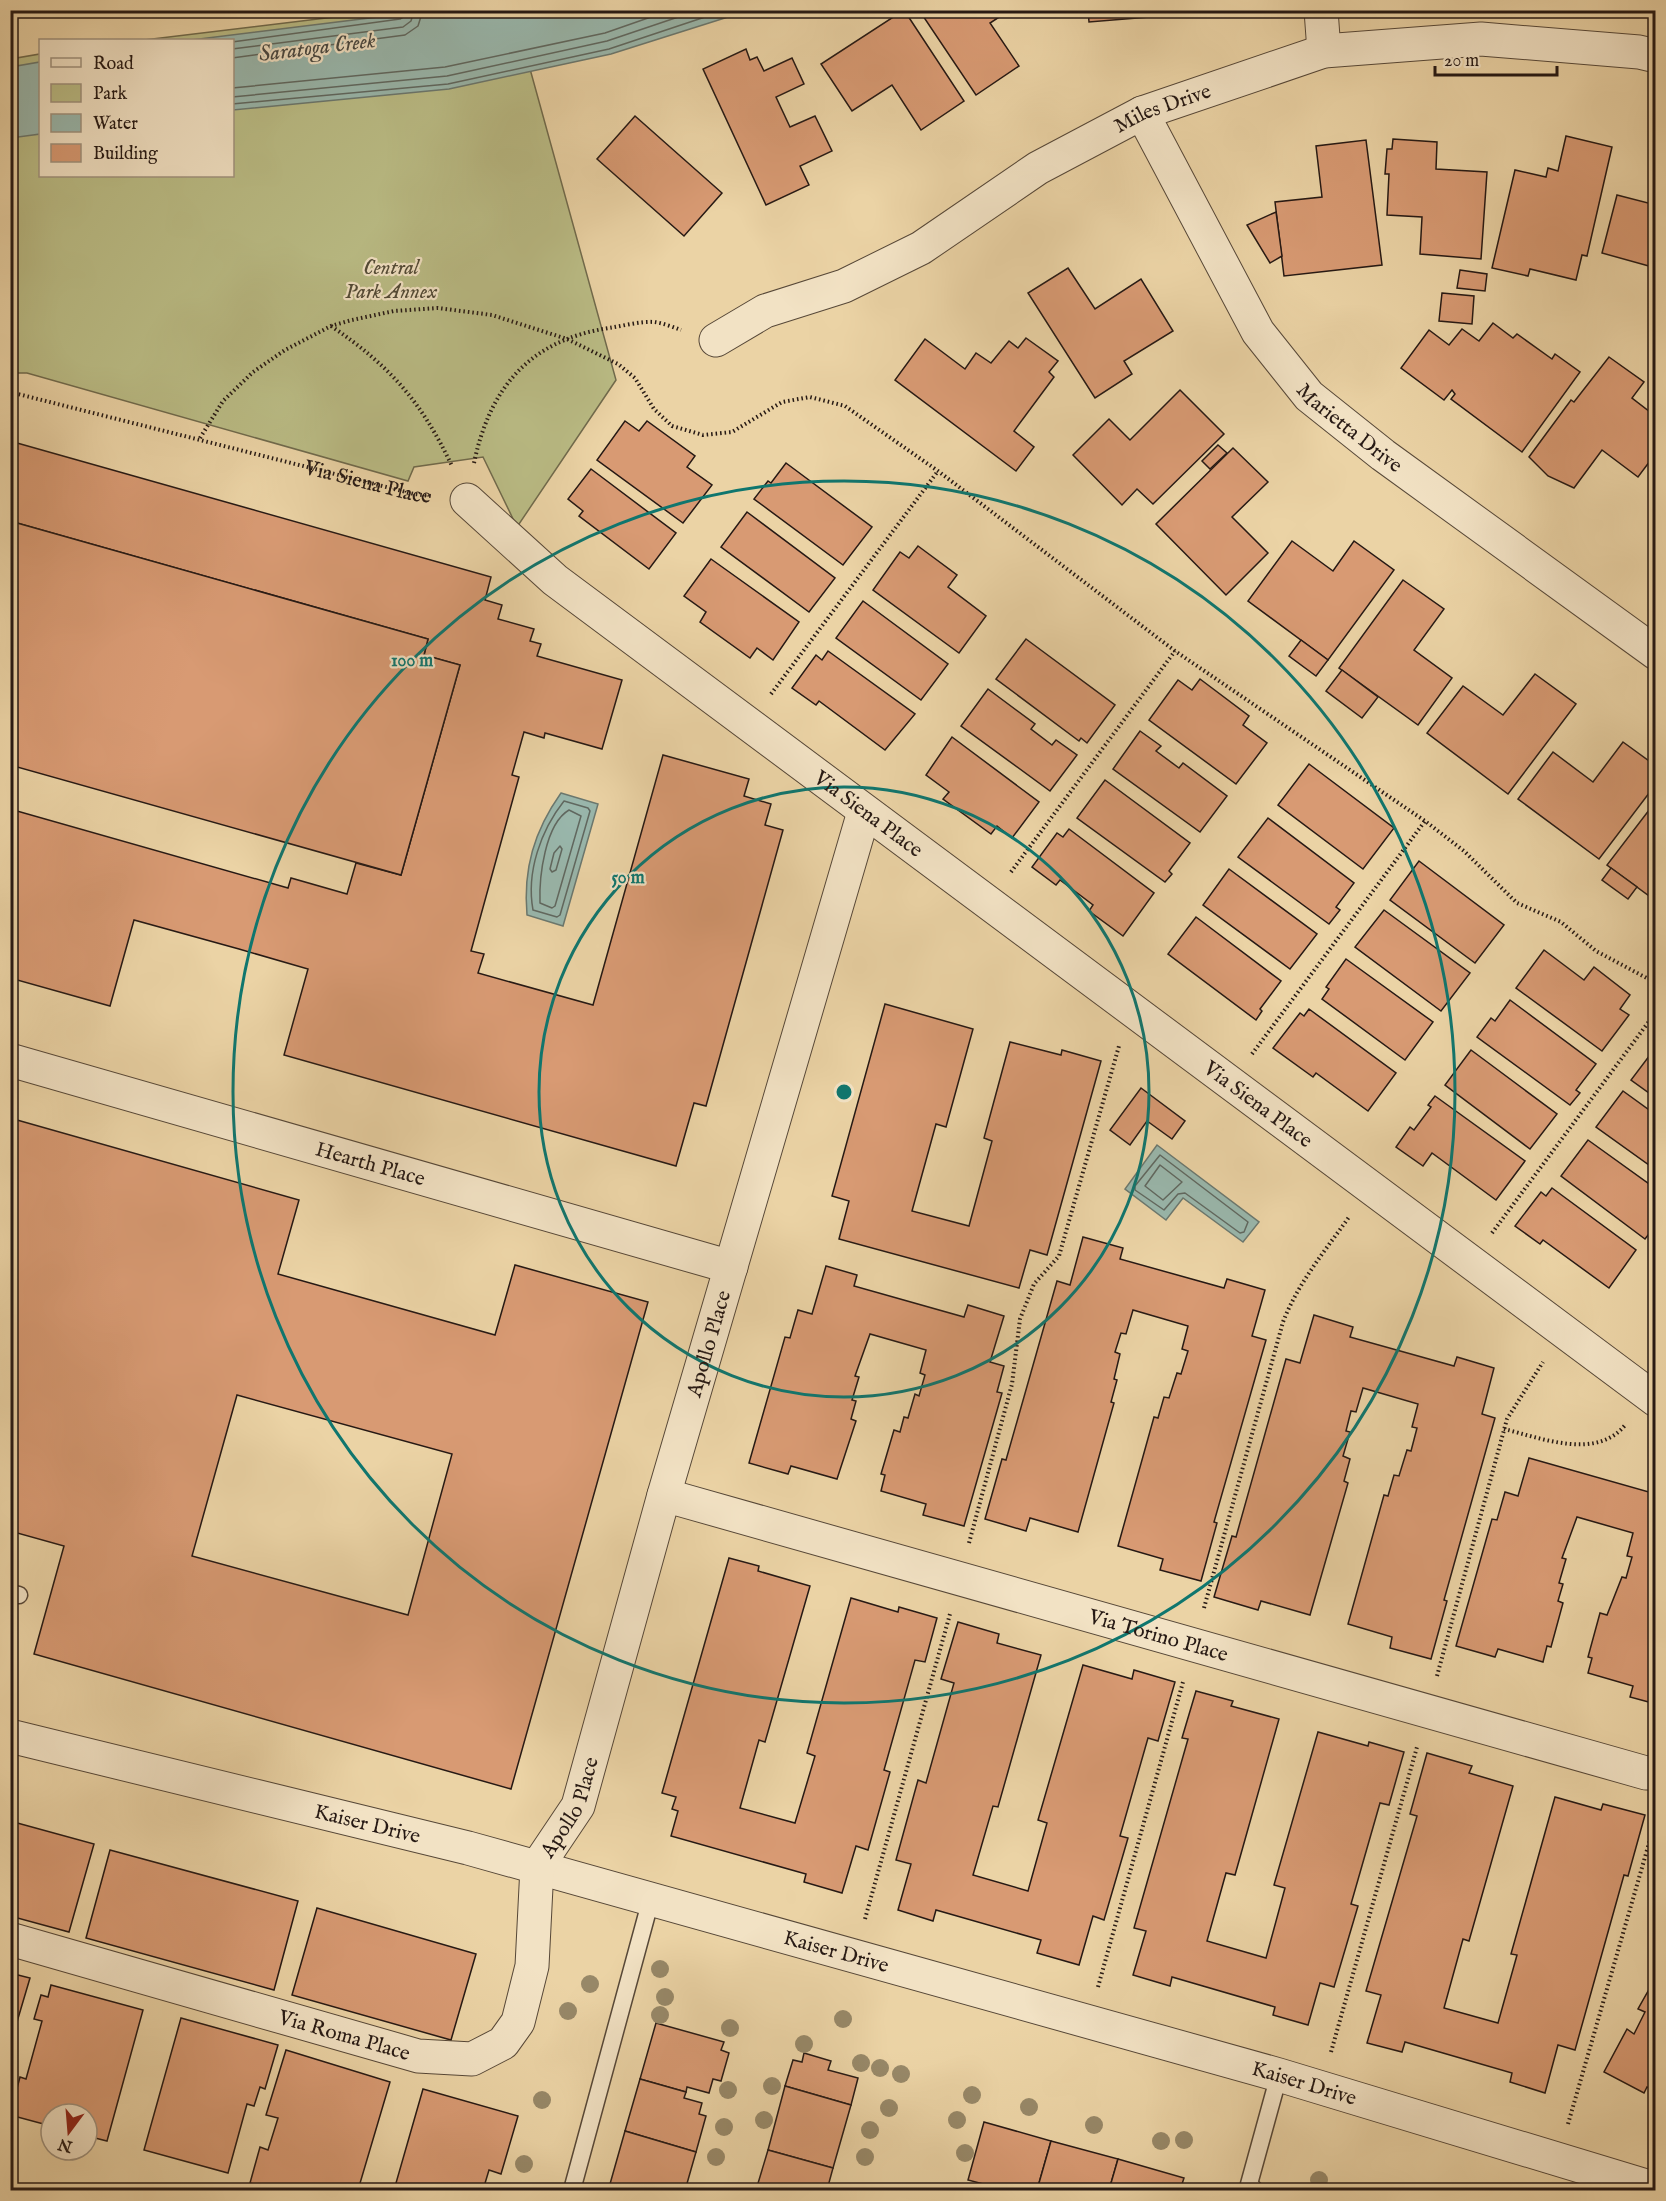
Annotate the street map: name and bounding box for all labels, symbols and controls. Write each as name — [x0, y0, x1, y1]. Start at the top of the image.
water label: Saratoga Creek — [257, 27, 377, 69]
legend — [39, 39, 234, 177]
scale bar — [1435, 39, 1556, 77]
text: 20 m — [1444, 50, 1479, 73]
text: Road — [93, 53, 134, 76]
street label: Miles Drive — [1110, 78, 1215, 140]
text: Park — [93, 83, 128, 106]
text: Water — [93, 113, 138, 136]
text: Building — [93, 143, 158, 166]
park label: Central Park Annex — [345, 255, 438, 306]
street label: Marietta Drive — [1289, 378, 1407, 480]
street label: Via Siena Place — [300, 455, 433, 511]
text: 100 m — [391, 650, 433, 673]
street label: Via Siena Place — [807, 765, 928, 865]
text: 50 m — [611, 867, 645, 890]
street label: Via Siena Place — [1197, 1055, 1318, 1155]
centre of rings — [834, 1082, 854, 1102]
street label: Hearth Place — [312, 1136, 428, 1194]
street label: Apollo Place — [681, 1287, 738, 1401]
street label: Via Torino Place — [1084, 1604, 1231, 1669]
street label: Apollo Place — [534, 1754, 606, 1864]
street label: Kaiser Drive — [311, 1799, 423, 1851]
street label: Kaiser Drive — [780, 1925, 892, 1980]
street label: Via Roma Place — [274, 2004, 413, 2068]
street label: Kaiser Drive — [1248, 2056, 1360, 2113]
north arrow — [39, 2102, 99, 2162]
text: N — [56, 2133, 76, 2156]

